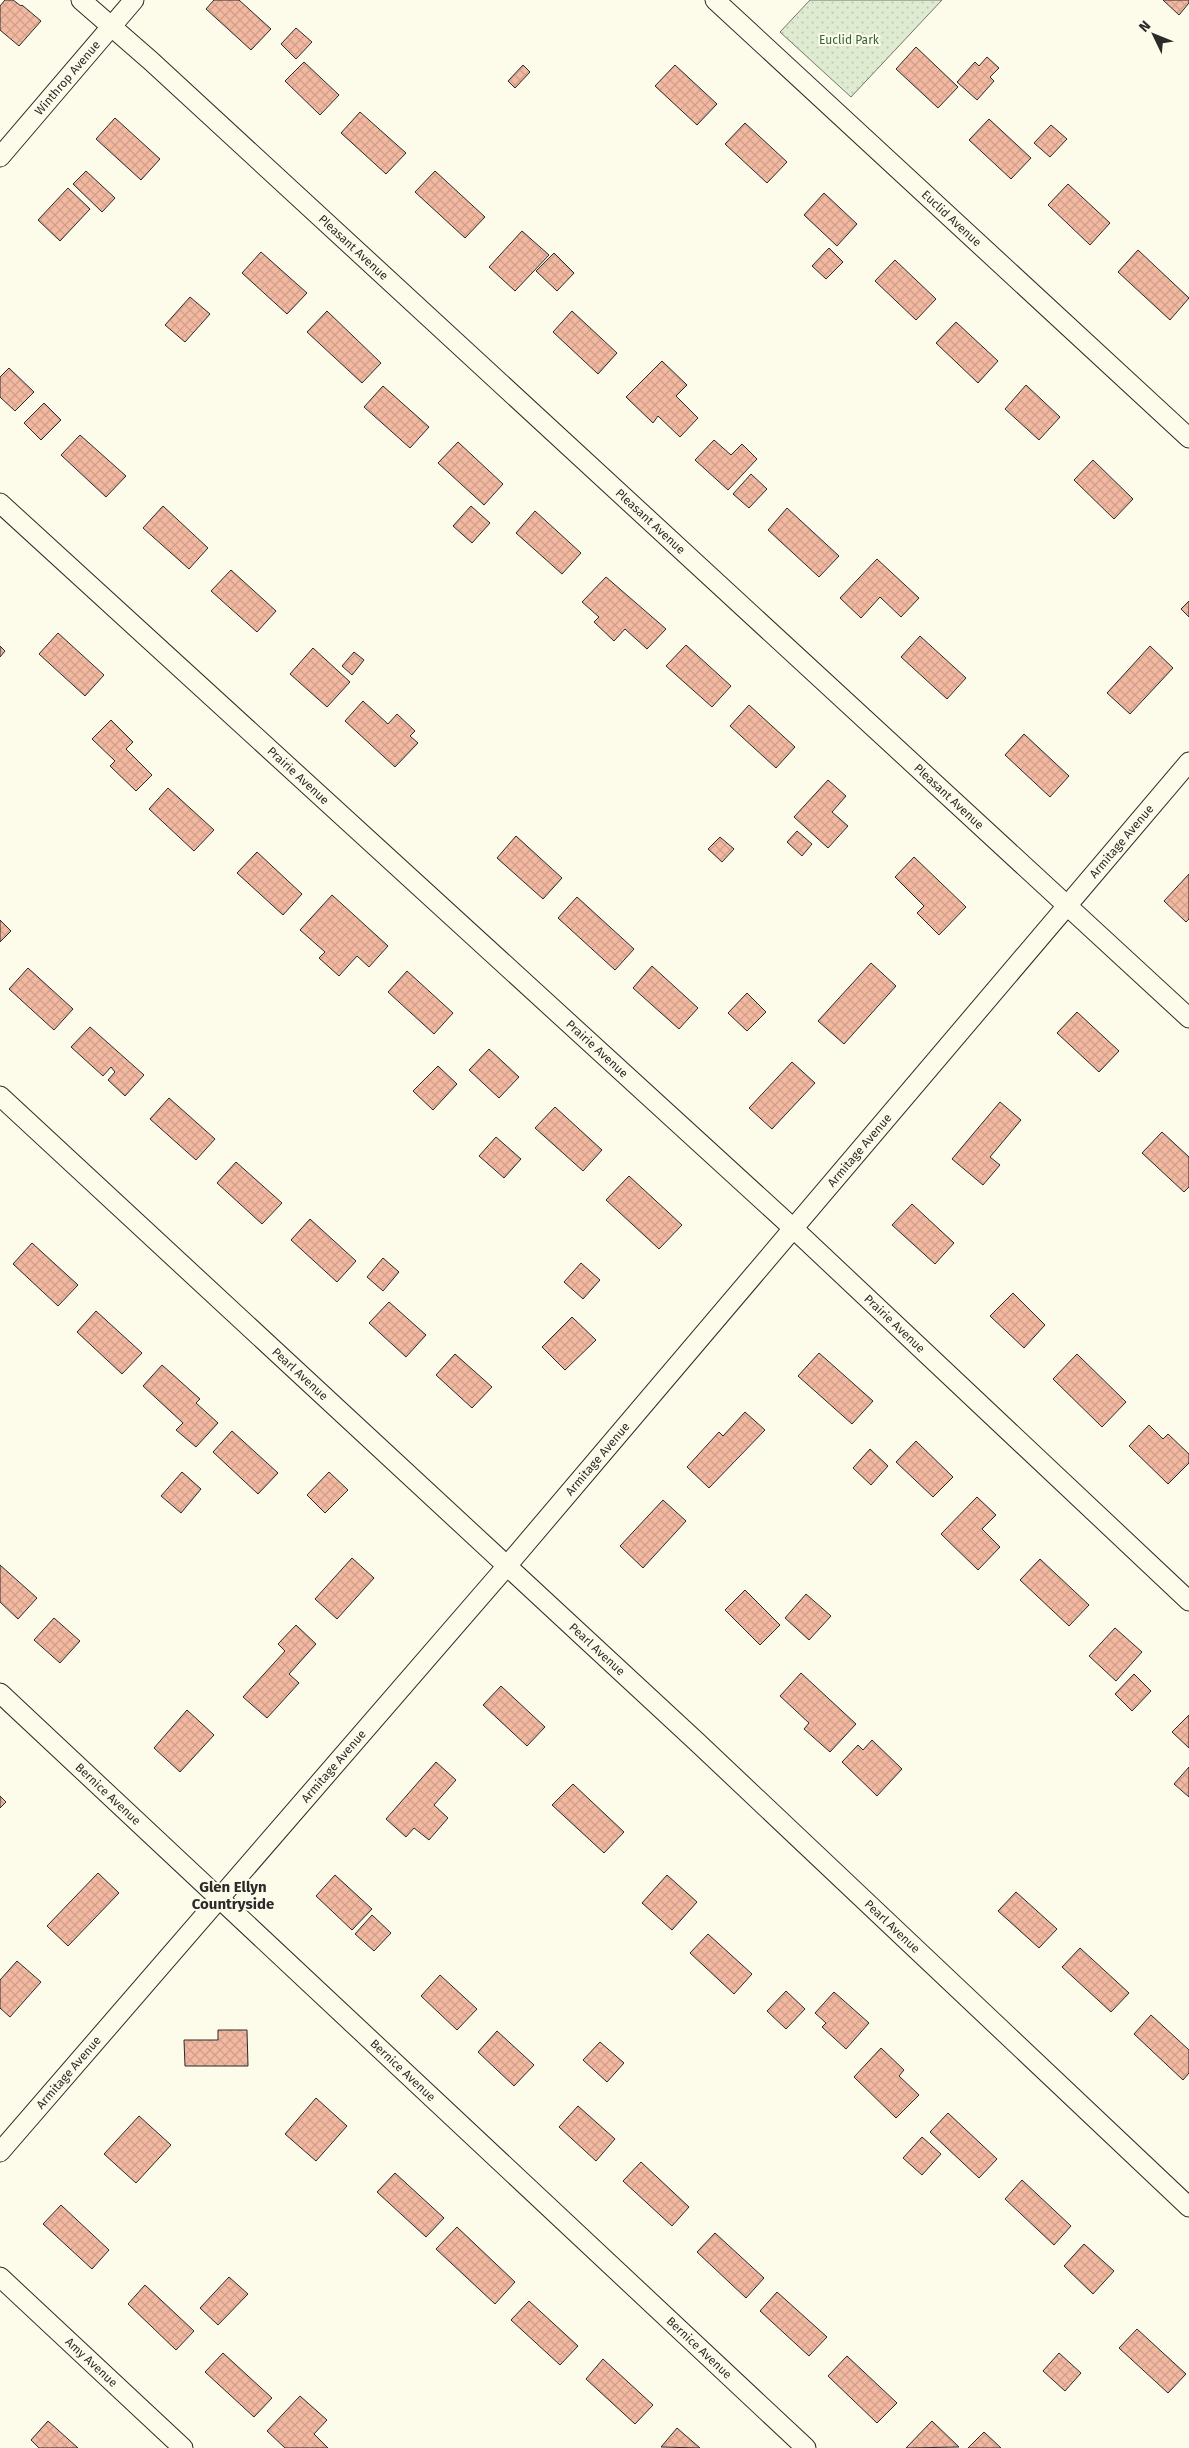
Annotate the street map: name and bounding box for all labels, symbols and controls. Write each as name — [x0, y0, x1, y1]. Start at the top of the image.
north arrow — [1129, 10, 1179, 60]
text: N — [1135, 17, 1154, 36]
park label: Euclid Park — [819, 33, 880, 47]
street label: Winthrop Avenue — [32, 38, 103, 118]
street label: Euclid Avenue — [919, 188, 984, 250]
street label: Pleasant Avenue — [316, 212, 391, 283]
street label: Pleasant Avenue — [613, 486, 688, 557]
street label: Prairie Avenue — [264, 744, 332, 807]
street label: Pleasant Avenue — [911, 761, 987, 832]
street label: Armitage Avenue — [1087, 802, 1157, 881]
street label: Prairie Avenue — [563, 1017, 631, 1081]
street label: Armitage Avenue — [825, 1111, 895, 1190]
street label: Prairie Avenue — [861, 1292, 928, 1356]
street label: Pearl Avenue — [269, 1345, 331, 1403]
street label: Armitage Avenue — [563, 1420, 633, 1499]
street label: Pearl Avenue — [566, 1620, 628, 1679]
street label: Armitage Avenue — [298, 1727, 369, 1805]
street label: Bernice Avenue — [73, 1760, 143, 1828]
district label: Glen Ellyn Countryside — [192, 1878, 274, 1913]
street label: Pearl Avenue — [862, 1897, 923, 1956]
street label: Armitage Avenue — [33, 2033, 104, 2112]
street label: Bernice Avenue — [367, 2037, 438, 2104]
street label: Bernice Avenue — [664, 2314, 735, 2382]
street label: Amy Avenue — [62, 2335, 120, 2390]

